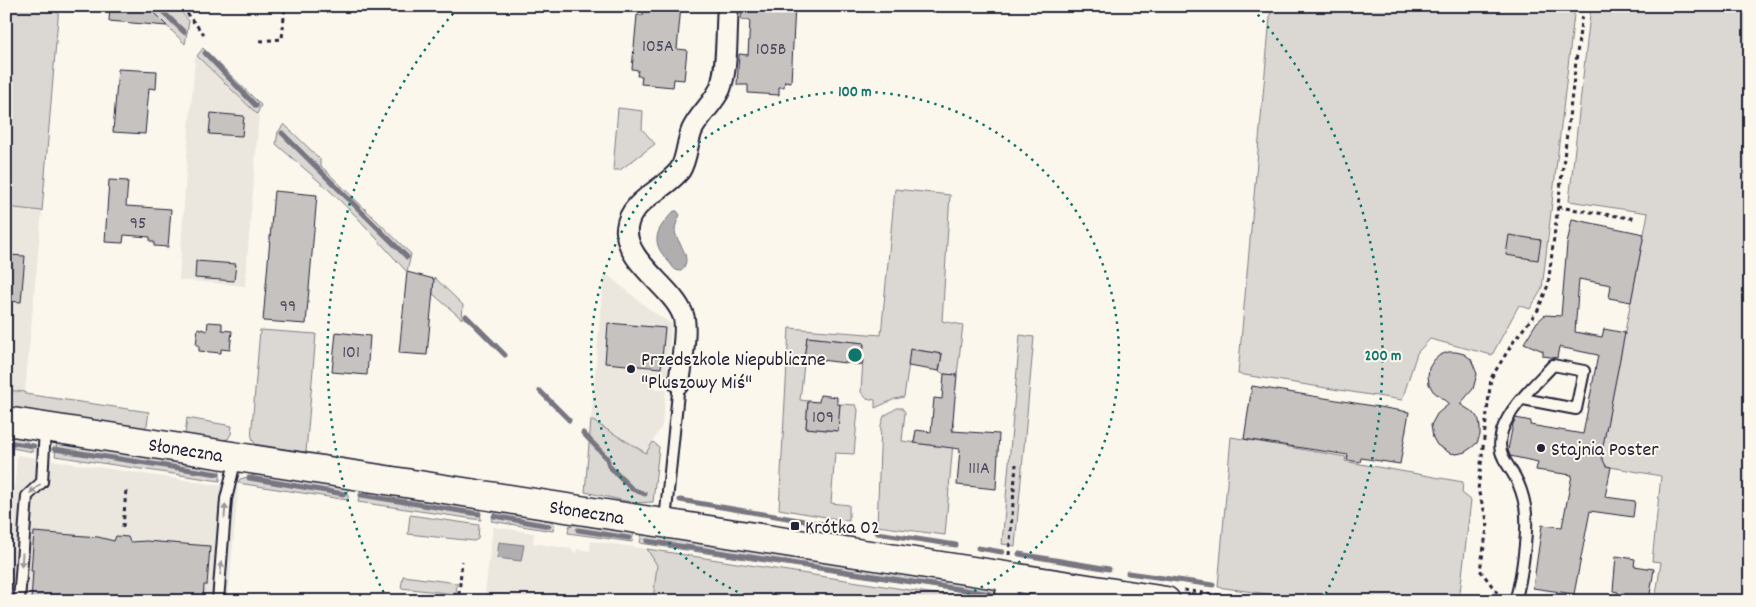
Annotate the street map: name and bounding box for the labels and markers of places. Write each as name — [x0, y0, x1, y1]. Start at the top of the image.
centre of rings — [846, 346, 864, 364]
place label: Przedszkole Niepubliczne "Pluszowy Miś" — [641, 347, 826, 398]
marker: Przedszkole Niepubliczne "Pluszowy Miś" — [625, 363, 637, 375]
place label: Stajnia Poster — [1551, 437, 1659, 465]
marker: Stajnia Poster — [1535, 442, 1547, 454]
place label: Krótka 02 — [805, 515, 880, 543]
marker: Krótka 02 — [789, 520, 801, 532]

